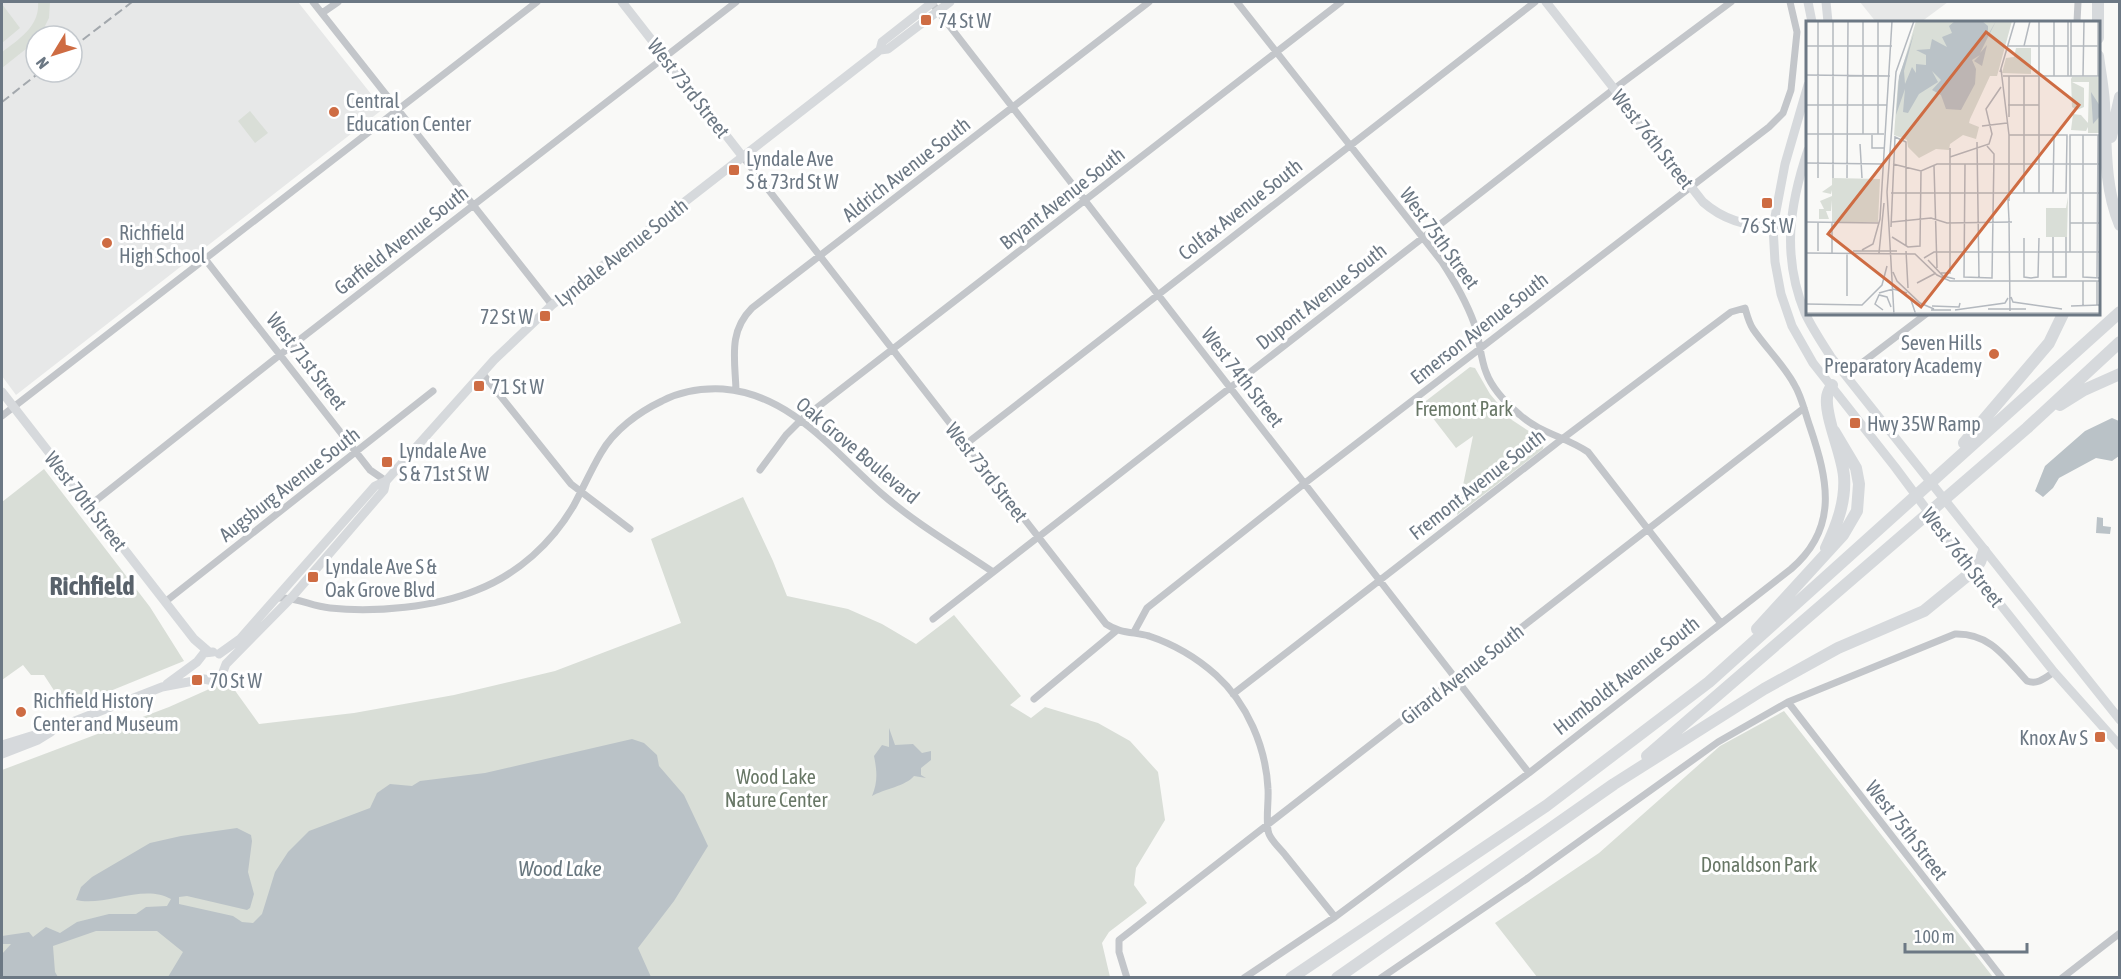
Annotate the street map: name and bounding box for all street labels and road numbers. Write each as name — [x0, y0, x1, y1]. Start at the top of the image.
street label: West 73rd Street — [643, 34, 735, 142]
street label: West 76th Street — [1607, 85, 1699, 193]
street label: Aldrich Avenue South — [838, 112, 974, 226]
street label: Bryant Avenue South — [995, 142, 1129, 254]
street label: Colfax Avenue South — [1174, 154, 1306, 264]
street label: Garfield Avenue South — [330, 181, 472, 299]
street label: West 75th Street — [1396, 183, 1485, 293]
street label: Lyndale Avenue South — [550, 193, 692, 311]
street label: Dupont Avenue South — [1251, 238, 1391, 354]
street label: Emerson Avenue South — [1406, 267, 1552, 389]
street label: West 71st Street — [262, 308, 352, 414]
street label: West 74th Street — [1197, 323, 1289, 431]
street label: Oak Grove Boulevard — [792, 392, 924, 508]
street label: West 73rd Street — [941, 418, 1033, 526]
street label: Augsburg Avenue South — [214, 422, 364, 546]
street label: Fremont Avenue South — [1405, 424, 1549, 544]
street label: West 70th Street — [40, 447, 132, 555]
street label: West 76th Street — [1917, 503, 2009, 611]
street label: Humboldt Avenue South — [1549, 611, 1703, 739]
street label: Girard Avenue South — [1396, 619, 1528, 729]
street label: West 75th Street — [1861, 776, 1953, 884]

